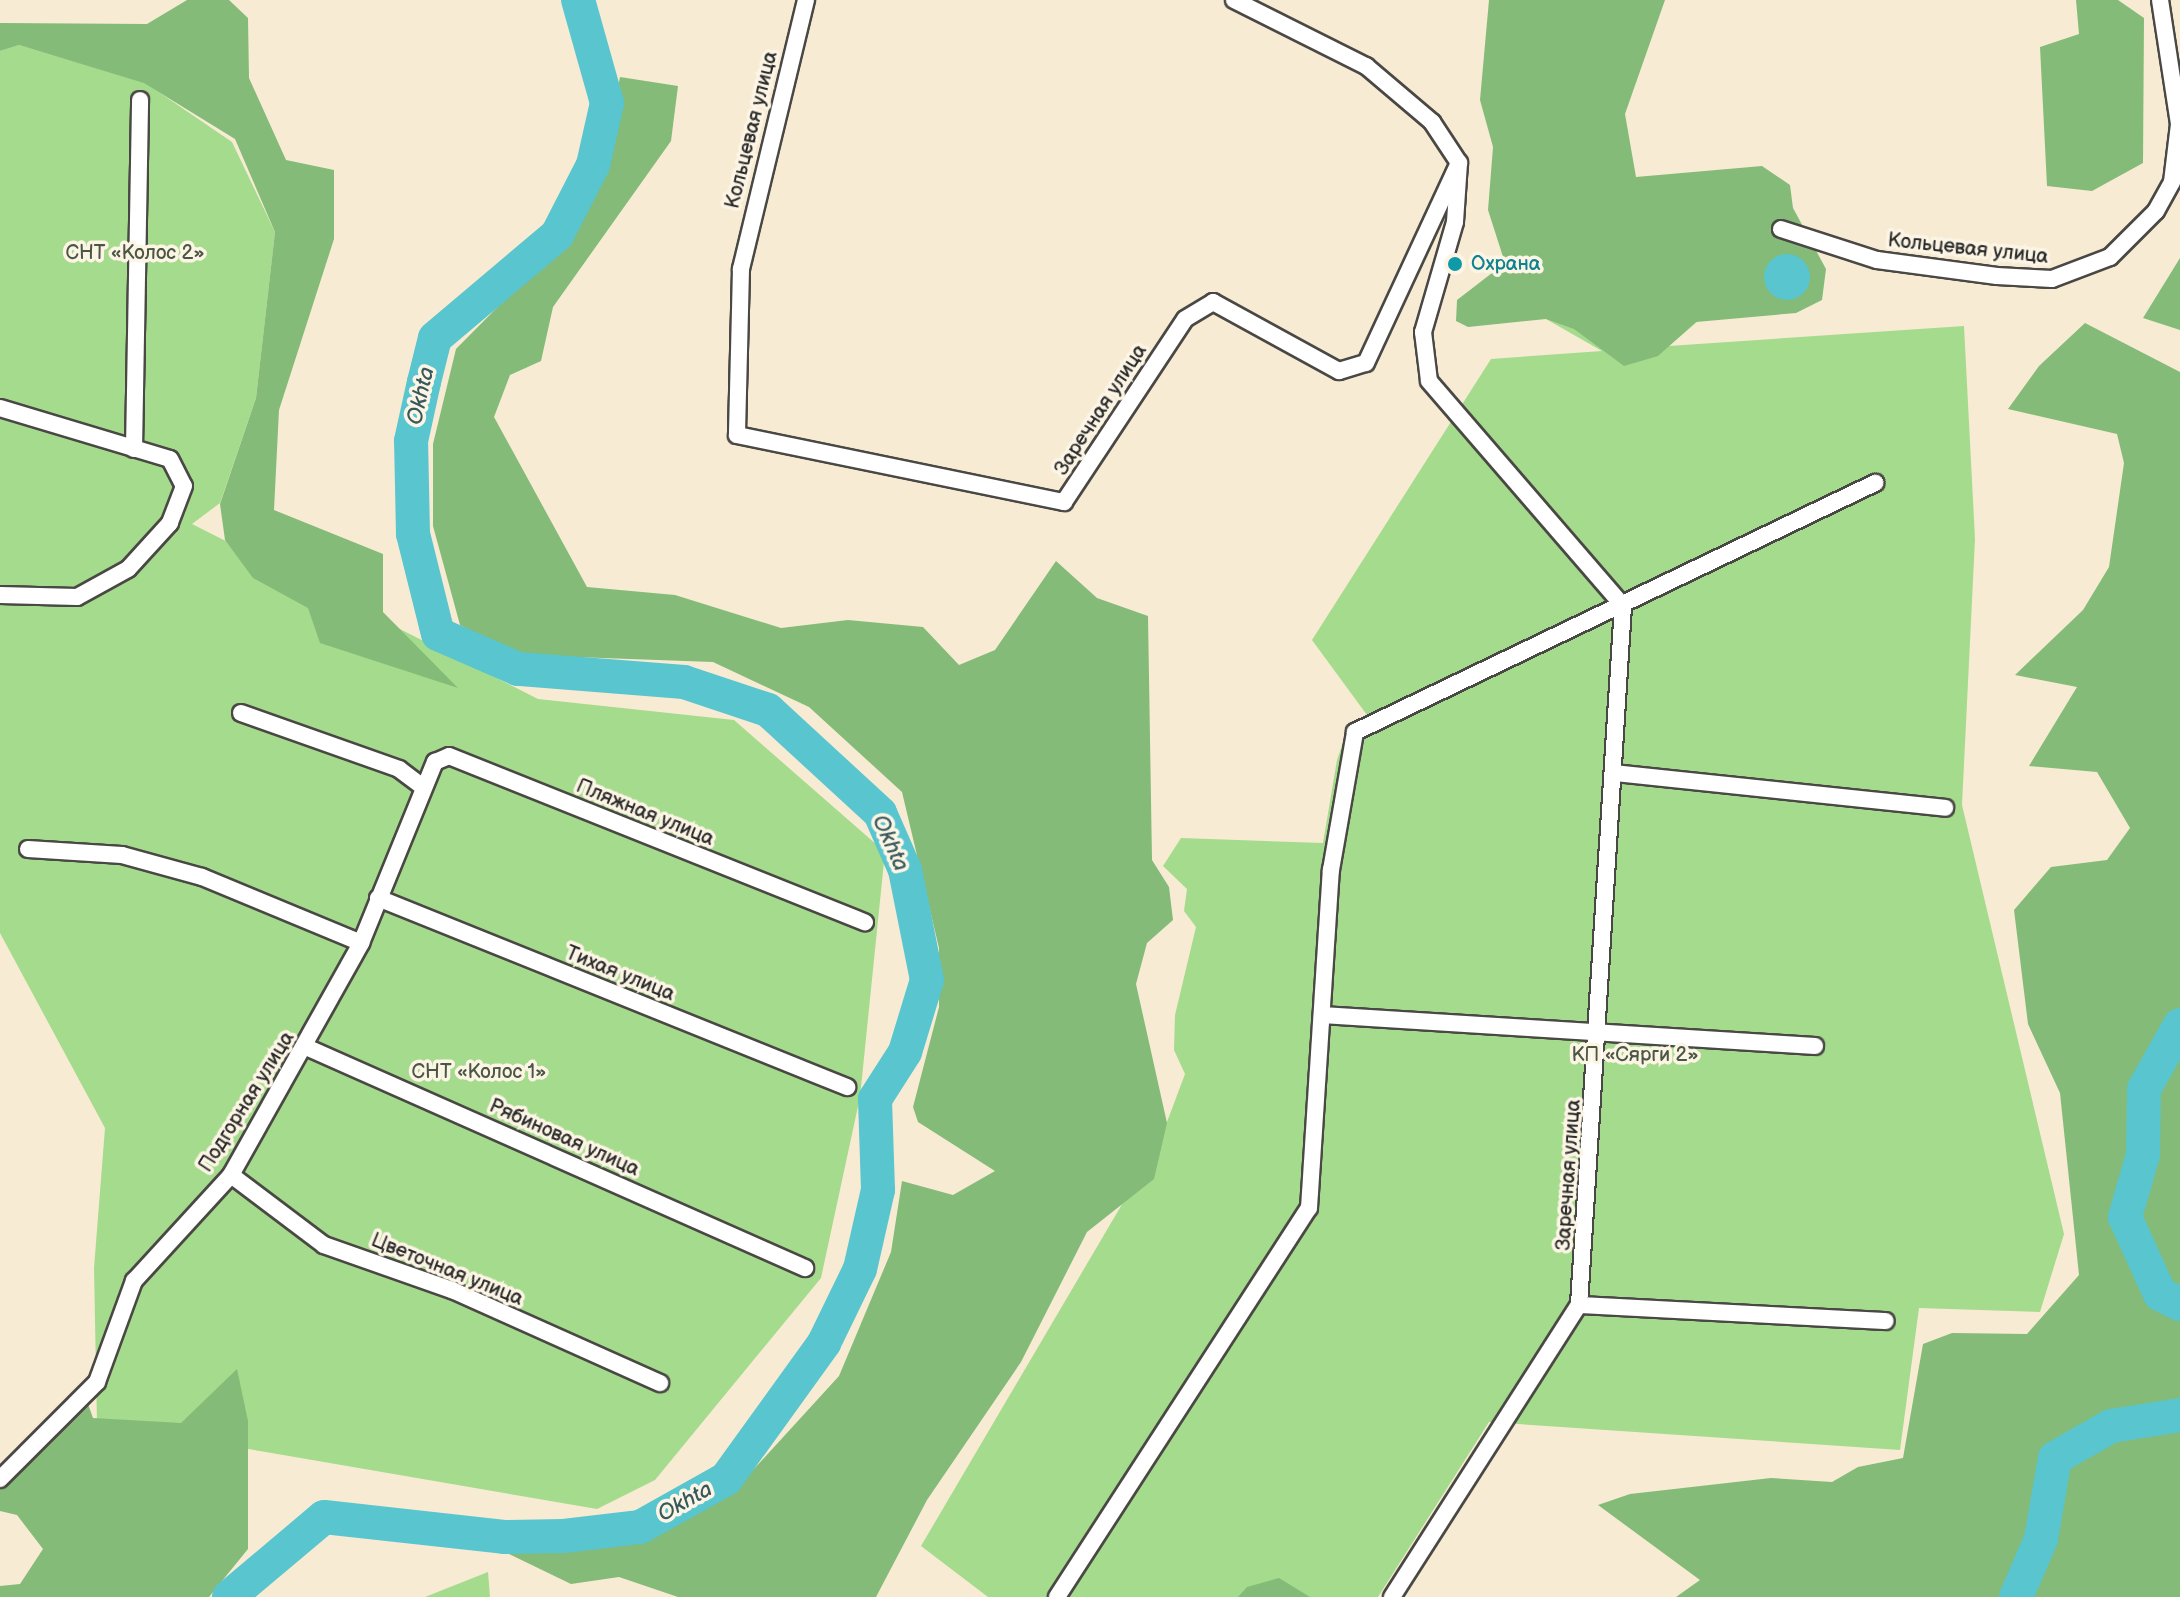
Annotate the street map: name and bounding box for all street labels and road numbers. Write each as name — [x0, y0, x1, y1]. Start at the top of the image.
street label: Кольцевая улица — [721, 49, 783, 211]
street label: Кольцевая улица — [1886, 229, 2050, 269]
street label: Заречная улица — [1050, 340, 1152, 480]
street label: Пляжная улица — [573, 774, 717, 852]
street label: Тихая улица — [562, 941, 678, 1007]
street label: Подгорная улица — [194, 1027, 300, 1177]
street label: Рябиновая улица — [485, 1094, 643, 1182]
street label: Заречная улица — [1552, 1099, 1586, 1251]
street label: Цветочная улица — [368, 1229, 526, 1311]

